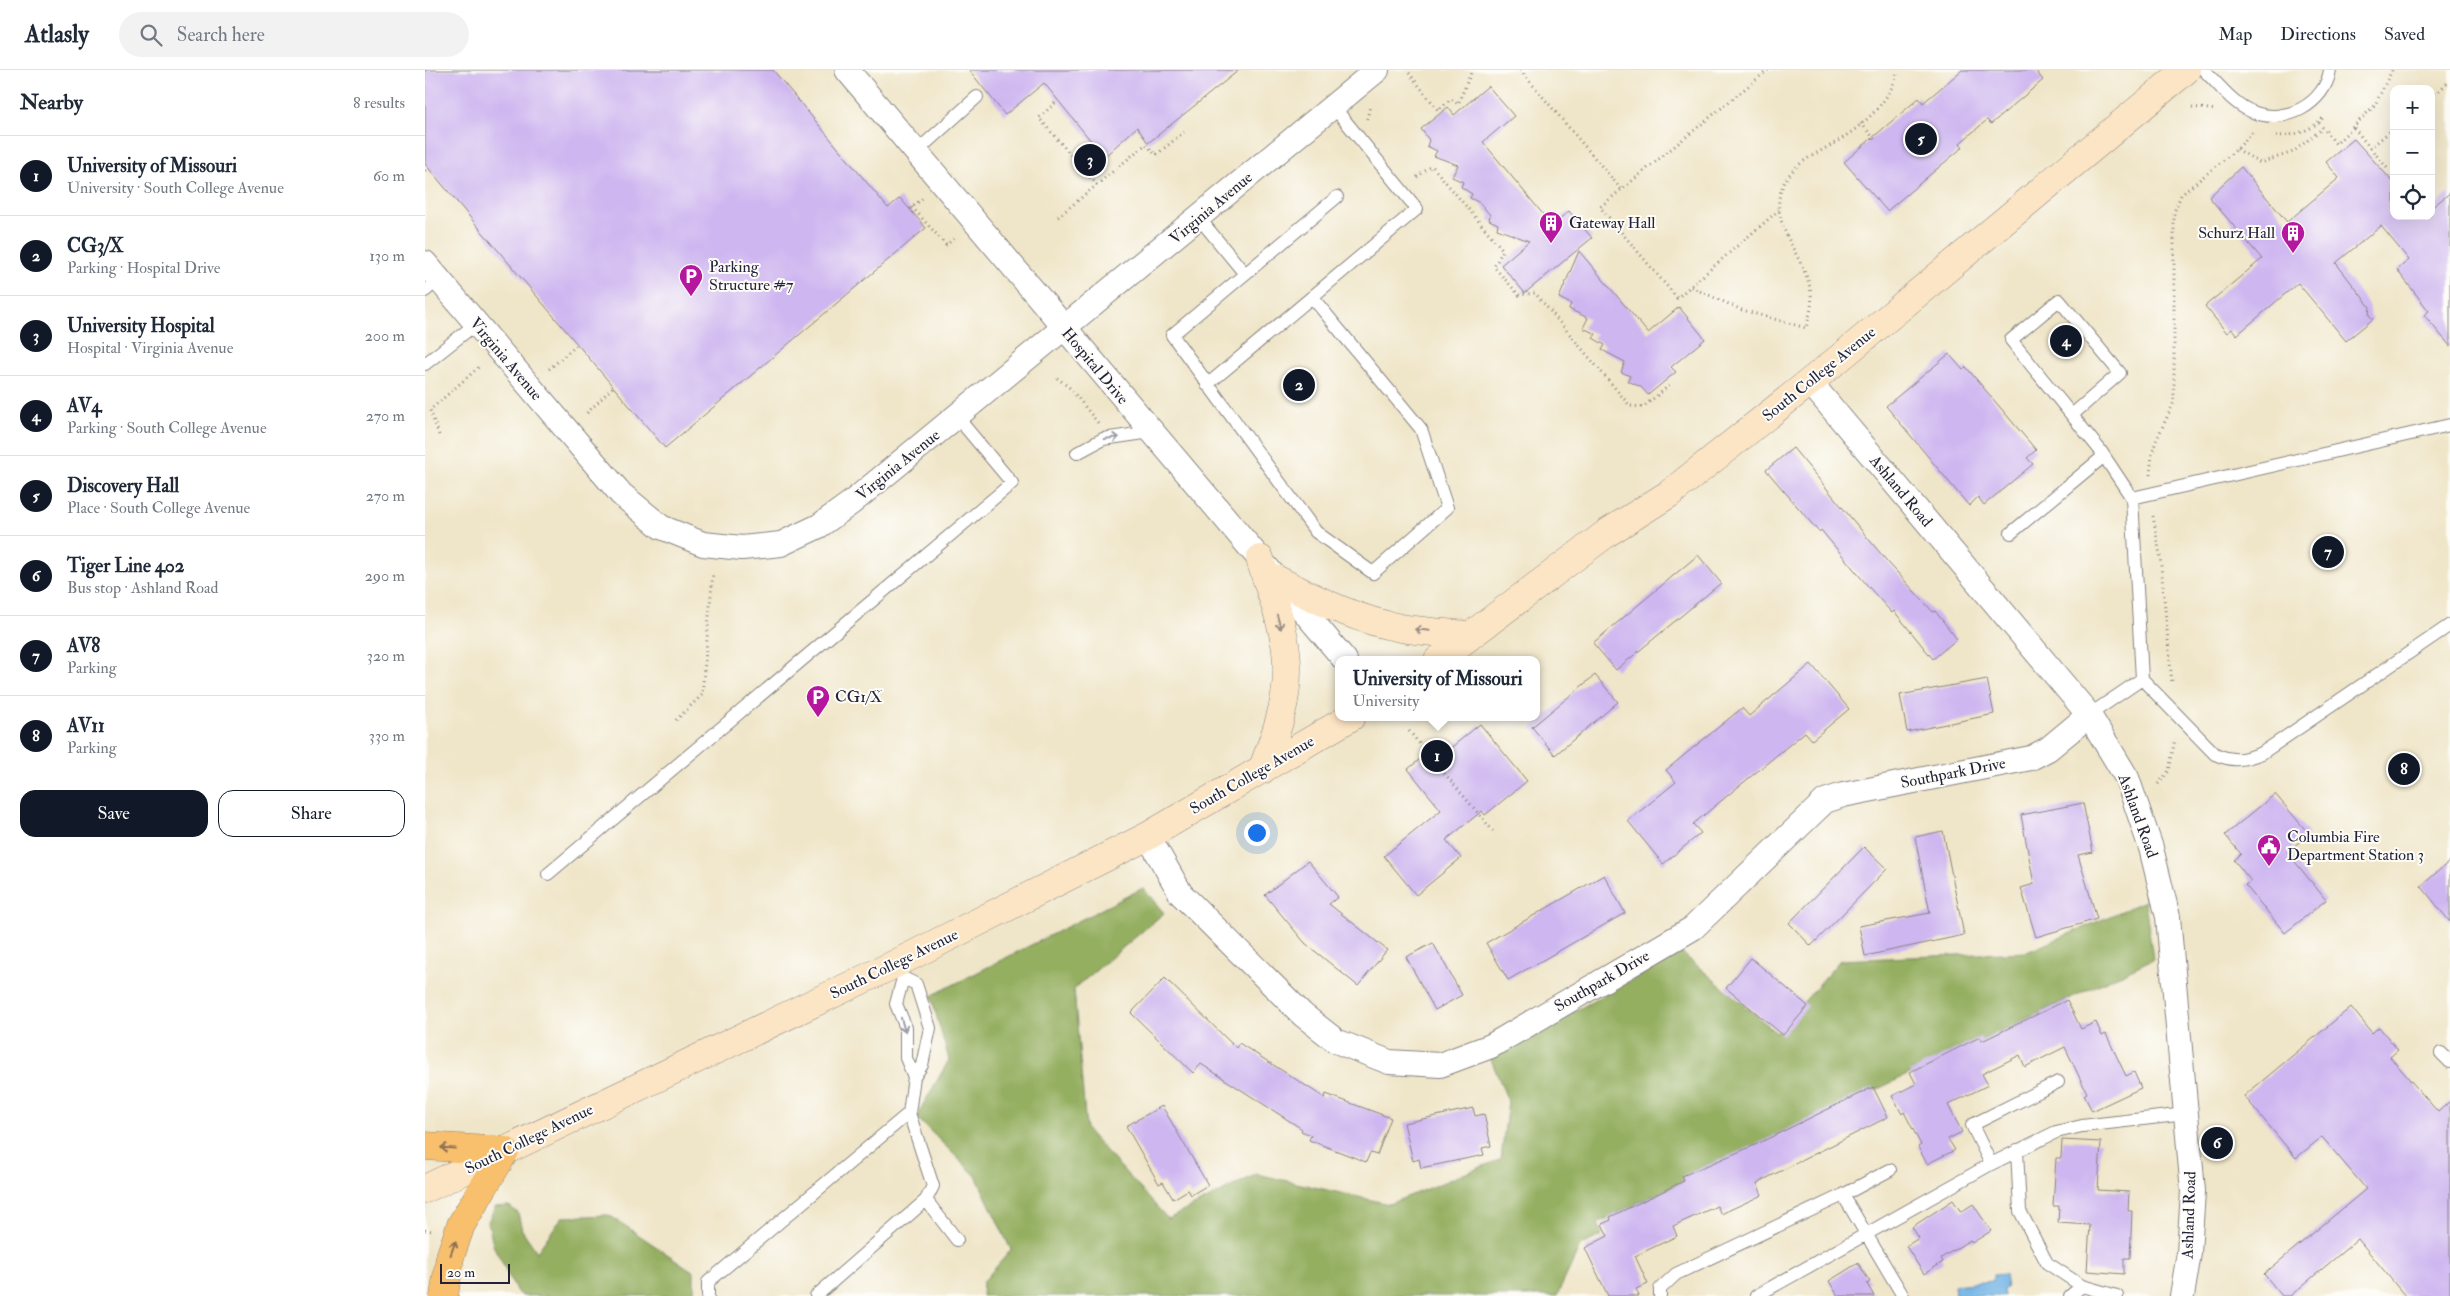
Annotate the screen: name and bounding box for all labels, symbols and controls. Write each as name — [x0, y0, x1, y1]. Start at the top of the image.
search box — [119, 12, 469, 57]
text: Atlasly — [25, 19, 89, 50]
icon: search — [137, 21, 165, 49]
text: Search here — [177, 23, 265, 47]
text: Map — [2219, 23, 2252, 46]
text: Directions — [2280, 23, 2356, 46]
text: Saved — [2384, 23, 2425, 46]
map controls — [2390, 85, 2435, 220]
button: + — [2390, 85, 2435, 130]
text: Nearby — [20, 89, 83, 116]
text: 8 results — [353, 93, 405, 113]
pin: 5 — [1905, 120, 1937, 158]
button: − — [2390, 130, 2435, 175]
pin: 3 — [1074, 141, 1106, 179]
text: University of Missouri — [67, 154, 237, 178]
text: 1 — [33, 166, 39, 186]
text: 60 m — [373, 166, 405, 186]
street label: Virginia Avenue — [1165, 167, 1257, 249]
button: locate — [2390, 175, 2435, 220]
text: University · South College Avenue — [67, 178, 284, 198]
building icon: Gateway Hall — [1538, 210, 1564, 244]
place label: Gateway Hall — [1569, 213, 1655, 233]
building icon: Schurz Hall — [2280, 220, 2306, 254]
place label: Schurz Hall — [2198, 223, 2275, 243]
text: CG3/X — [67, 234, 124, 258]
text: 2 — [32, 246, 40, 266]
text: 130 m — [369, 246, 405, 266]
place label: Parking Structure #7 — [709, 257, 794, 295]
text: Parking · Hospital Drive — [67, 258, 221, 278]
parking icon: Parking Structure #7 — [678, 263, 704, 297]
street label: Virginia Avenue — [465, 313, 547, 405]
text: University Hospital — [67, 314, 215, 338]
street label: South College Avenue — [1758, 322, 1880, 426]
pin: 4 — [2050, 322, 2082, 360]
street label: Hospital Drive — [1056, 324, 1133, 409]
text: 3 — [33, 326, 39, 346]
text: 200 m — [365, 326, 405, 346]
text: Hospital · Virginia Avenue — [67, 338, 233, 358]
pin: 2 — [1283, 366, 1315, 404]
text: AV4 — [67, 394, 102, 418]
text: 4 — [32, 406, 40, 426]
text: 270 m — [366, 406, 405, 426]
text: Parking · South College Avenue — [67, 418, 267, 438]
street label: Virginia Avenue — [852, 425, 944, 505]
one-way arrow — [1104, 432, 1120, 442]
street label: Ashland Road — [1865, 450, 1937, 531]
text: Discovery Hall — [67, 474, 179, 498]
text: 5 — [32, 486, 40, 506]
text: 270 m — [366, 486, 405, 506]
text: Place · South College Avenue — [67, 498, 250, 518]
pin: 7 — [2312, 533, 2344, 571]
text: Tiger Line 402 — [67, 554, 184, 578]
text: 6 — [32, 566, 40, 586]
text: 290 m — [365, 566, 405, 586]
text: Bus stop · Ashland Road — [67, 578, 218, 598]
one-way arrow — [1275, 614, 1284, 630]
one-way arrow — [1414, 625, 1430, 635]
text: AV8 — [67, 634, 100, 658]
text: 7 — [32, 646, 40, 666]
text: 320 m — [367, 646, 405, 666]
popup — [1335, 656, 1540, 721]
text: Parking — [67, 658, 117, 678]
text: University of Missouri — [1352, 667, 1523, 691]
parking icon: CG1/X — [805, 684, 831, 718]
place label: CG1/X — [835, 687, 883, 707]
text: University — [1352, 691, 1419, 711]
text: AV11 — [67, 714, 105, 738]
text: 8 — [32, 726, 40, 746]
text: 330 m — [369, 726, 405, 746]
street label: South College Avenue — [1186, 731, 1318, 819]
pin: 1 — [1421, 737, 1453, 775]
text: Parking — [67, 738, 117, 758]
pin: 8 — [2388, 750, 2420, 788]
street label: Southpark Drive — [1899, 753, 2008, 794]
street label: Ashland Road — [2113, 770, 2162, 861]
button: Save — [20, 790, 208, 837]
button: Share — [218, 790, 405, 837]
your location — [1244, 820, 1270, 846]
place label: Columbia Fire Department Station 3 — [2287, 827, 2424, 866]
public building icon: Columbia Fire Department Station 3 — [2256, 833, 2282, 867]
street label: South College Avenue — [827, 924, 962, 1004]
street label: Southpark Drive — [1551, 946, 1654, 1017]
one-way arrow — [899, 1016, 909, 1032]
street label: South College Avenue — [462, 1099, 597, 1179]
pin: 6 — [2201, 1124, 2233, 1162]
one-way arrow — [440, 1143, 456, 1152]
street label: Ashland Road — [2177, 1171, 2201, 1260]
one-way arrow — [449, 1241, 458, 1257]
scale bar — [440, 1261, 510, 1284]
text: 20 m — [447, 1264, 475, 1281]

